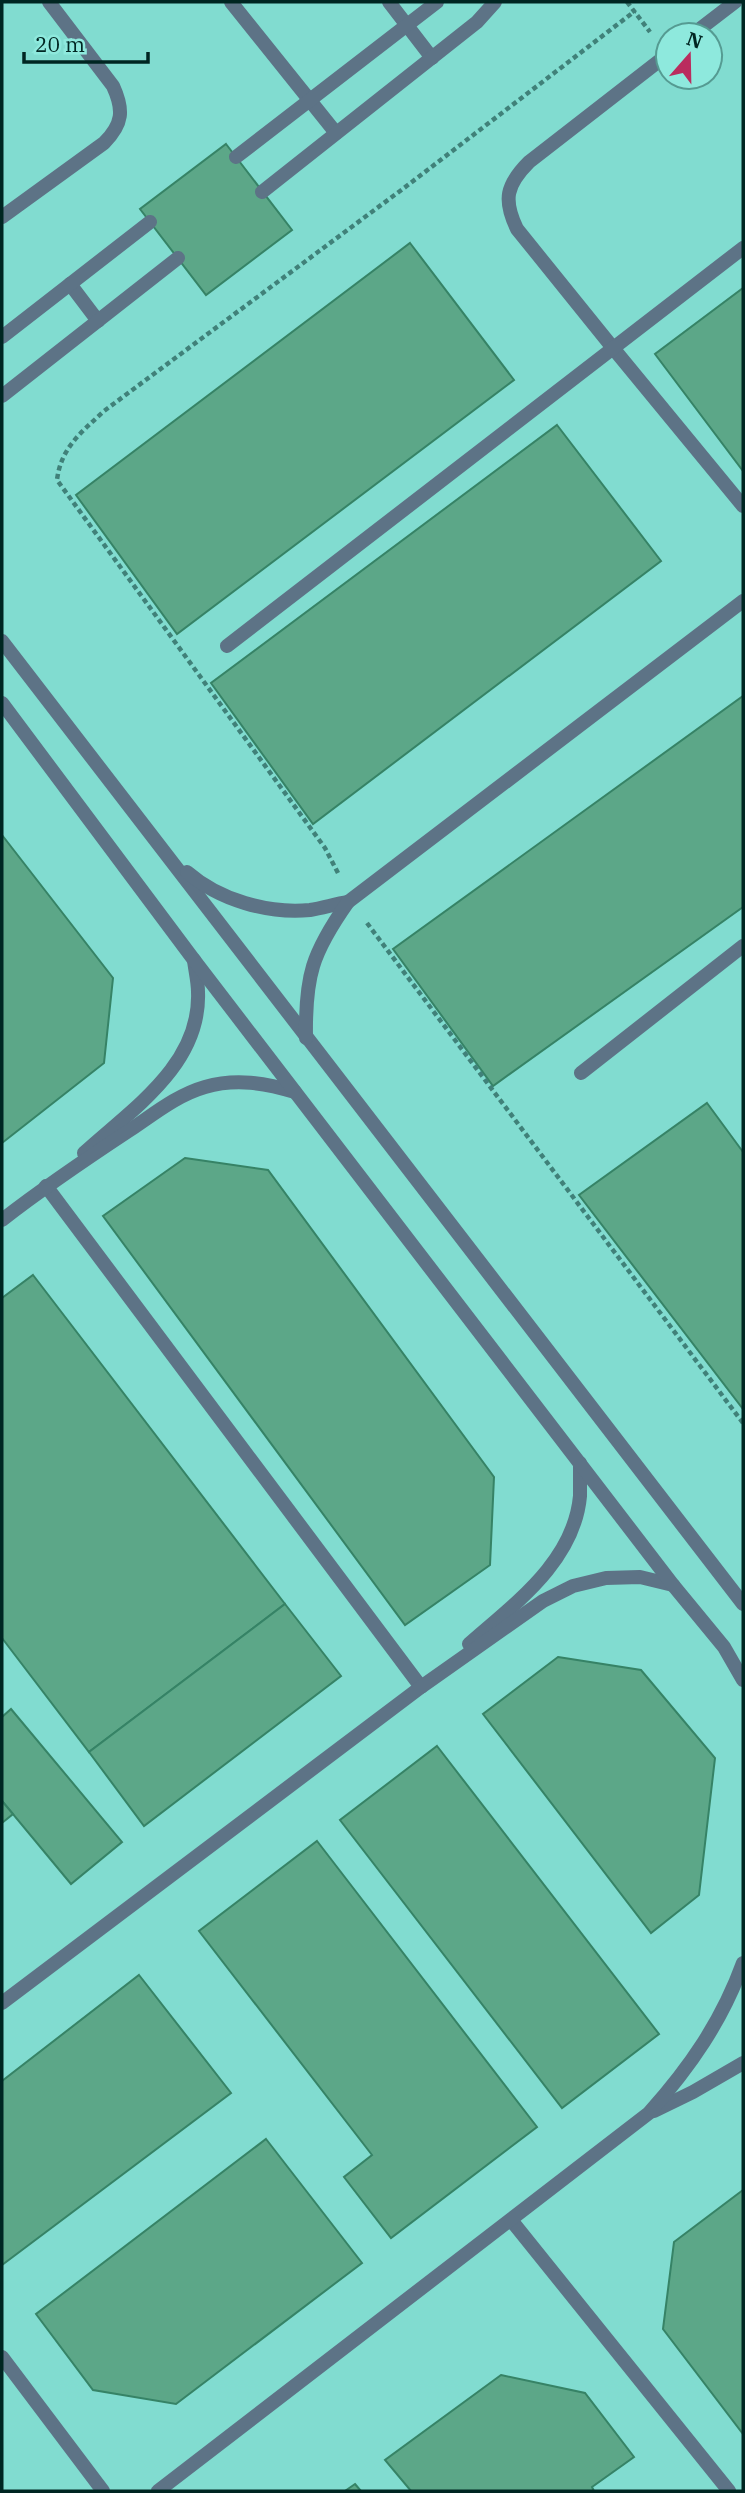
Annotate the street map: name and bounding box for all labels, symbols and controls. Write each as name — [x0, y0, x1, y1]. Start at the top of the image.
scale bar — [24, 21, 149, 65]
north arrow — [654, 21, 724, 91]
text: N — [684, 26, 706, 54]
text: 20 m — [35, 30, 85, 58]

